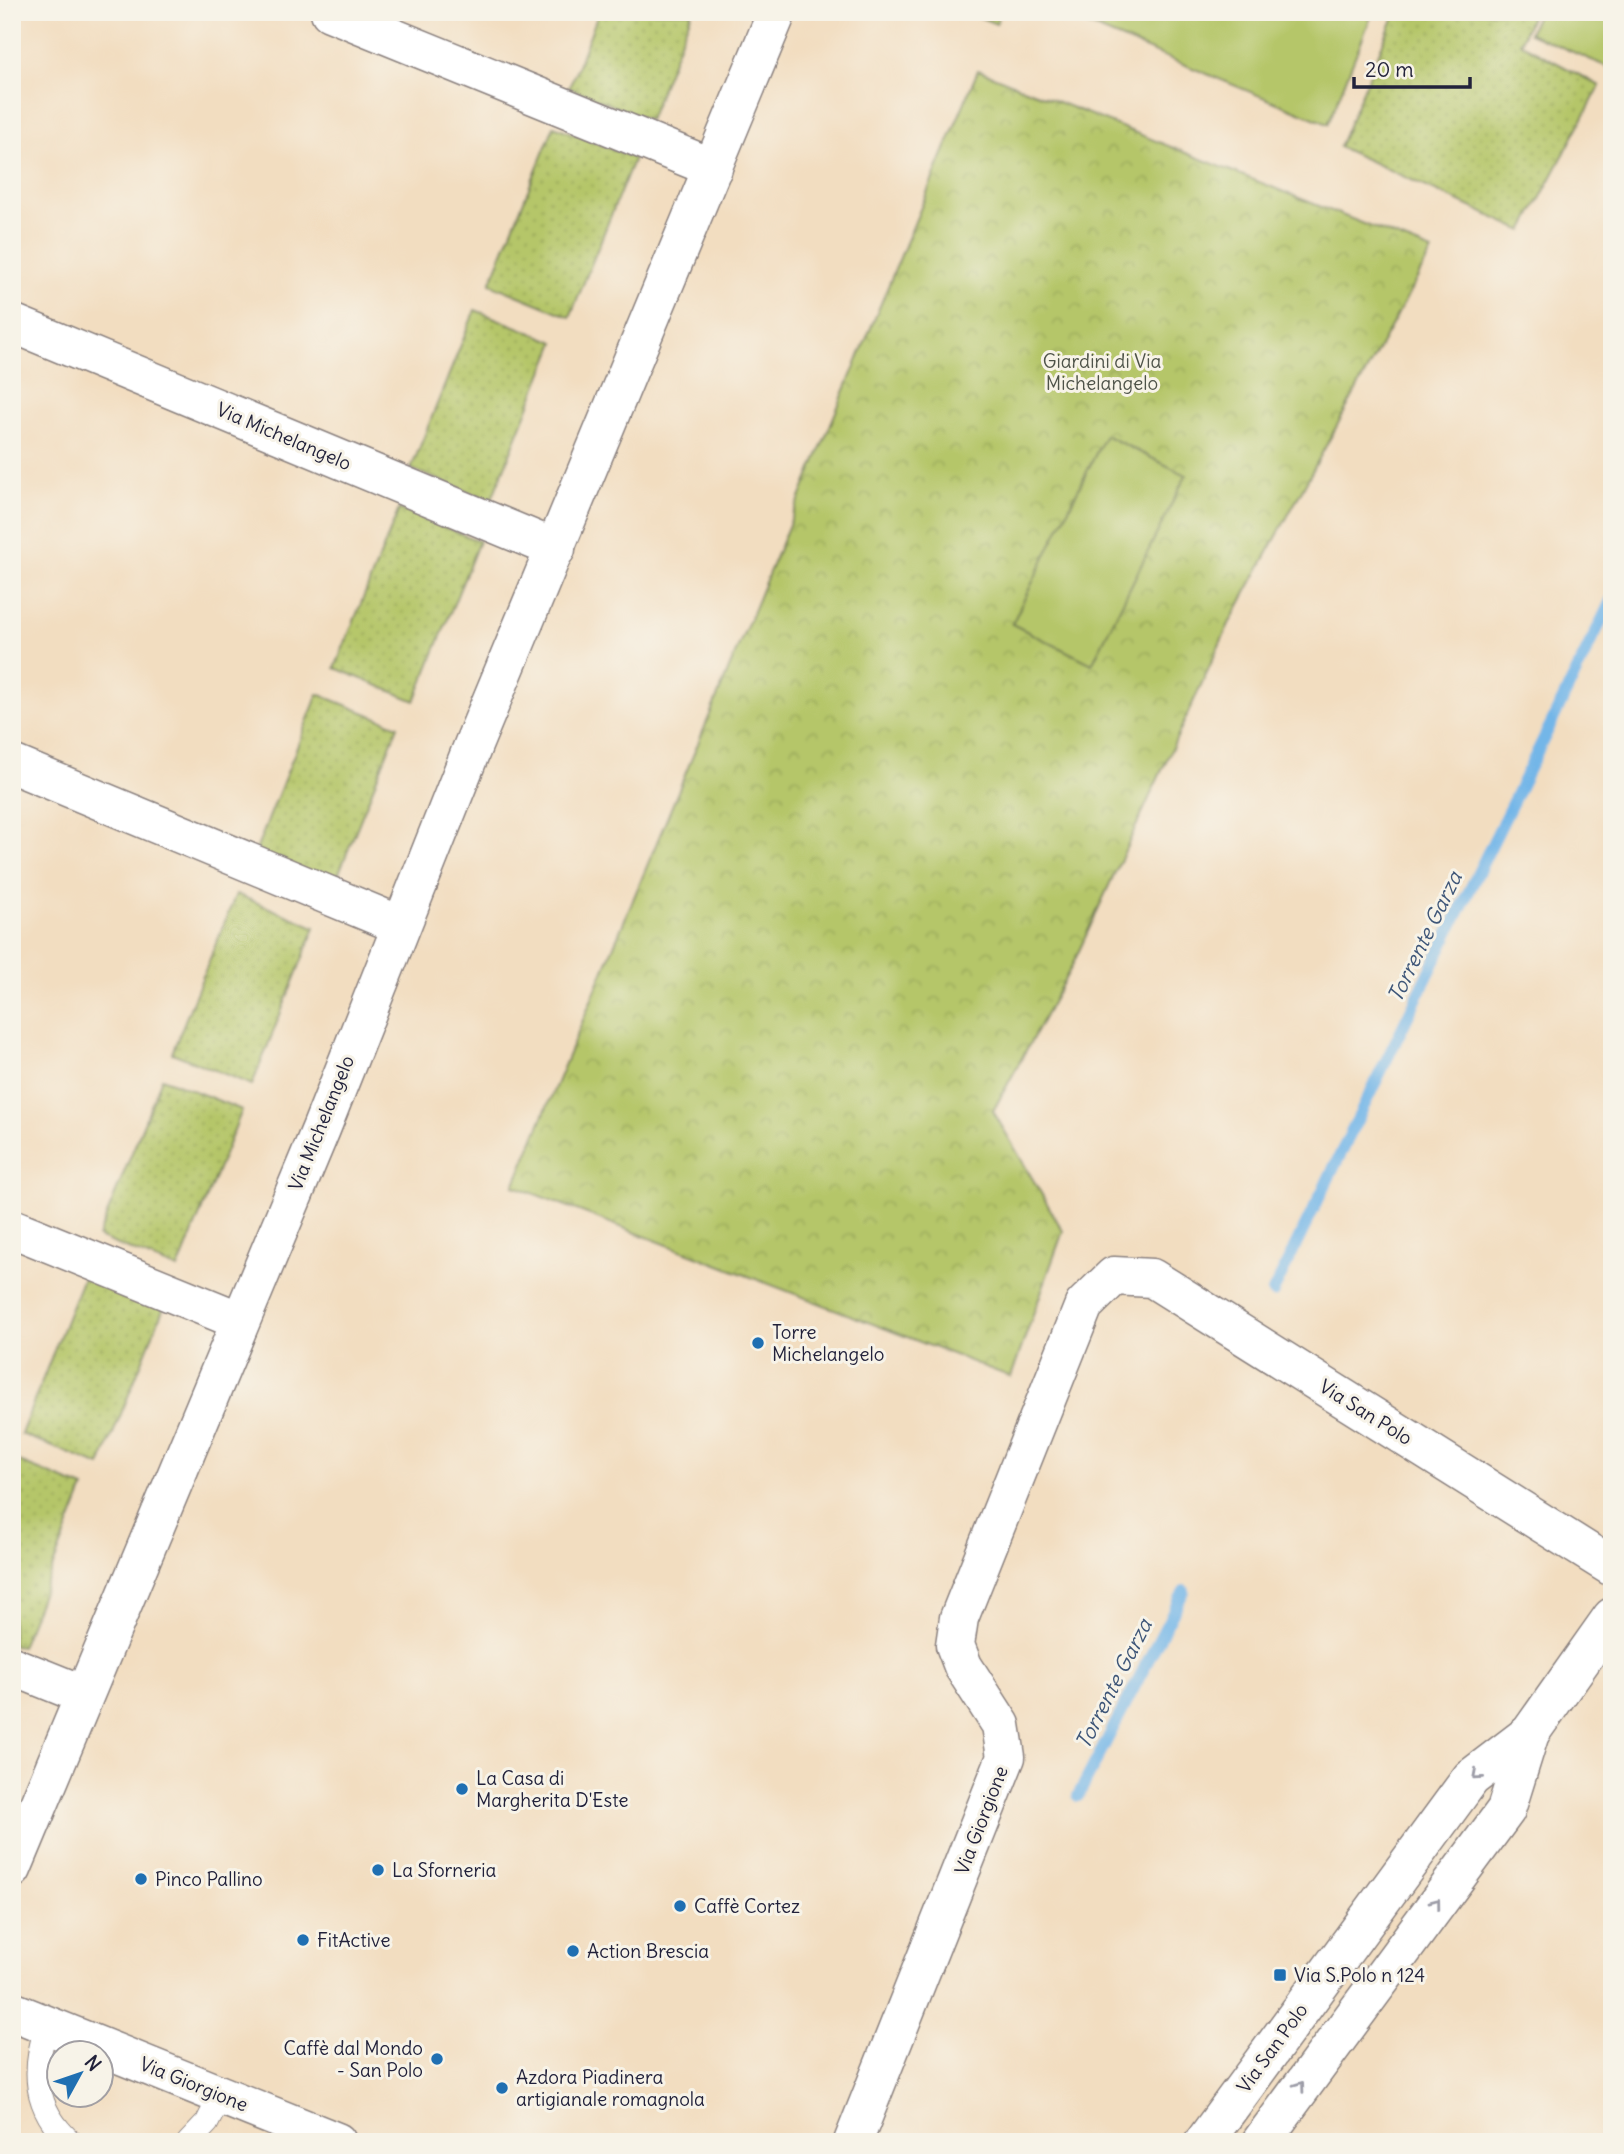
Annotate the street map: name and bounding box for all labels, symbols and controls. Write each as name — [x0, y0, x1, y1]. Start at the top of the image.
scale bar — [1354, 46, 1470, 90]
text: 20 m — [1365, 56, 1414, 83]
park label: Giardini di Via Michelangelo — [1043, 349, 1161, 395]
street label: Via Michelangelo — [213, 397, 355, 475]
water label: Torrente Garza — [1381, 866, 1468, 1007]
street label: Via Michelangelo — [283, 1052, 359, 1194]
place label: Torre Michelangelo — [772, 1320, 884, 1366]
marker: Torre Michelangelo — [750, 1335, 766, 1351]
street label: Via San Polo — [1315, 1374, 1417, 1450]
water label: Torrente Garza — [1069, 1613, 1158, 1753]
street label: Via Giorgione — [949, 1762, 1013, 1878]
place label: La Casa di Margherita D'Este — [476, 1766, 629, 1812]
one-way arrow — [1472, 1767, 1485, 1779]
marker: La Casa di Margherita D'Este — [454, 1781, 470, 1797]
place label: La Sforneria — [392, 1858, 497, 1882]
marker: La Sforneria — [370, 1862, 386, 1878]
place label: Pinco Pallino — [155, 1867, 263, 1891]
marker: Pinco Pallino — [133, 1871, 149, 1887]
place label: Caffè Cortez — [694, 1894, 800, 1918]
marker: Caffè Cortez — [672, 1898, 688, 1914]
one-way arrow — [1428, 1899, 1440, 1911]
place label: FitActive — [317, 1928, 390, 1952]
marker: FitActive — [295, 1932, 311, 1948]
place label: Action Brescia — [587, 1939, 709, 1963]
marker: Action Brescia — [565, 1943, 581, 1959]
place label: Via S.Polo n 124 — [1294, 1963, 1425, 1987]
marker: Via S.Polo n 124 — [1272, 1967, 1288, 1983]
street label: Via San Polo — [1231, 1998, 1313, 2098]
place label: Caffè dal Mondo - San Polo — [284, 2036, 423, 2082]
north arrow — [46, 2038, 116, 2108]
text: N — [80, 2050, 106, 2076]
street label: Via Giorgione — [136, 2051, 252, 2117]
marker: Caffè dal Mondo - San Polo — [429, 2051, 445, 2067]
place label: Azdora Piadinera artigianale romagnola — [516, 2065, 705, 2111]
marker: Azdora Piadinera artigianale romagnola — [494, 2080, 510, 2096]
one-way arrow — [1291, 2081, 1304, 2094]

